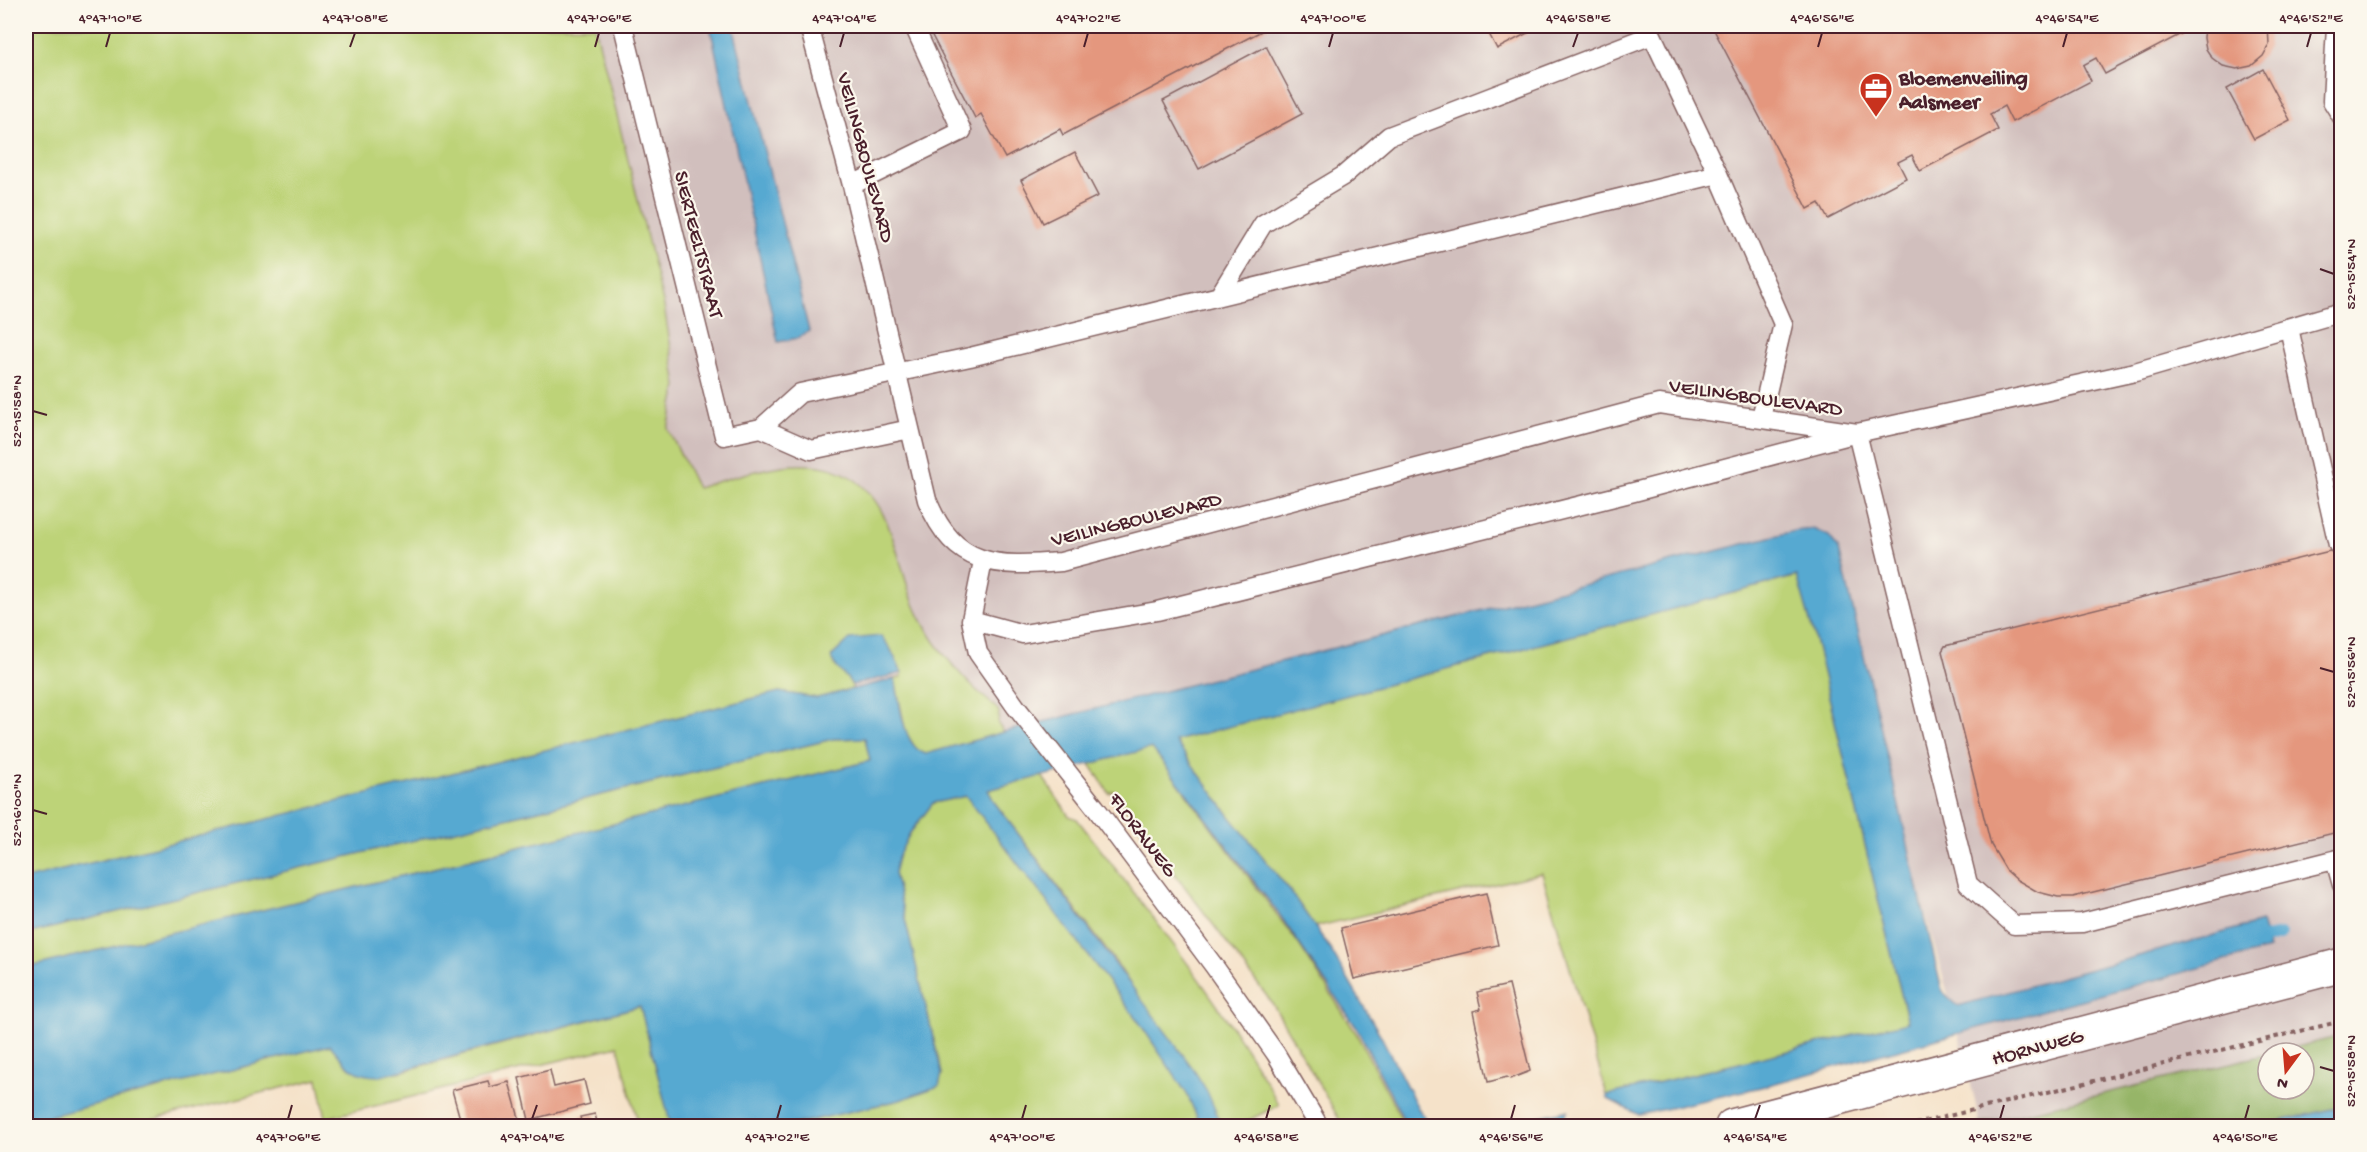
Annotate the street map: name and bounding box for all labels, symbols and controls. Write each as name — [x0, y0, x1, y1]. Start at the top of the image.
text: 4°47'10"E — [79, 10, 142, 28]
text: 4°47'08"E — [323, 10, 388, 28]
text: 4°47'06"E — [567, 10, 632, 28]
text: 4°47'04"E — [812, 10, 877, 28]
text: 4°47'02"E — [1056, 10, 1121, 28]
text: 4°47'00"E — [1300, 10, 1366, 28]
text: 4°46'58"E — [1546, 10, 1611, 28]
text: 4°46'56"E — [1790, 10, 1854, 28]
text: 4°46'54"E — [2036, 10, 2099, 28]
text: 4°46'52"E — [2279, 10, 2343, 28]
place label: Bloemenveiling Aalsmeer — [1898, 68, 2028, 117]
street label: VEILINGBOULEVARD — [829, 69, 898, 246]
office icon: Bloemenveiling Aalsmeer — [1858, 71, 1894, 118]
street label: SIERTEELTSTRAAT — [666, 169, 727, 322]
text: 52°15'54"N — [2343, 238, 2361, 309]
text: 52°15'58"N — [9, 375, 27, 447]
street label: VEILINGBOULEVARD — [1666, 375, 1844, 424]
street label: VEILINGBOULEVARD — [1048, 488, 1225, 555]
text: 52°15'56"N — [2343, 636, 2361, 708]
text: 52°16'00"N — [9, 774, 27, 846]
street label: FLORAWEG — [1101, 788, 1181, 884]
street label: HORNWEG — [1989, 1025, 2087, 1074]
text: 52°15'58"N — [2343, 1035, 2361, 1107]
north arrow — [2256, 1041, 2316, 1101]
text: N — [2275, 1071, 2290, 1093]
text: 4°47'06"E — [256, 1129, 321, 1147]
text: 4°47'04"E — [500, 1129, 565, 1147]
text: 4°47'02"E — [745, 1129, 810, 1147]
text: 4°47'00"E — [989, 1129, 1055, 1147]
text: 4°46'58"E — [1234, 1129, 1299, 1147]
text: 4°46'56"E — [1479, 1129, 1543, 1147]
text: 4°46'54"E — [1724, 1129, 1787, 1147]
text: 4°46'52"E — [1968, 1129, 2032, 1147]
text: 4°46'50"E — [2213, 1129, 2278, 1147]

